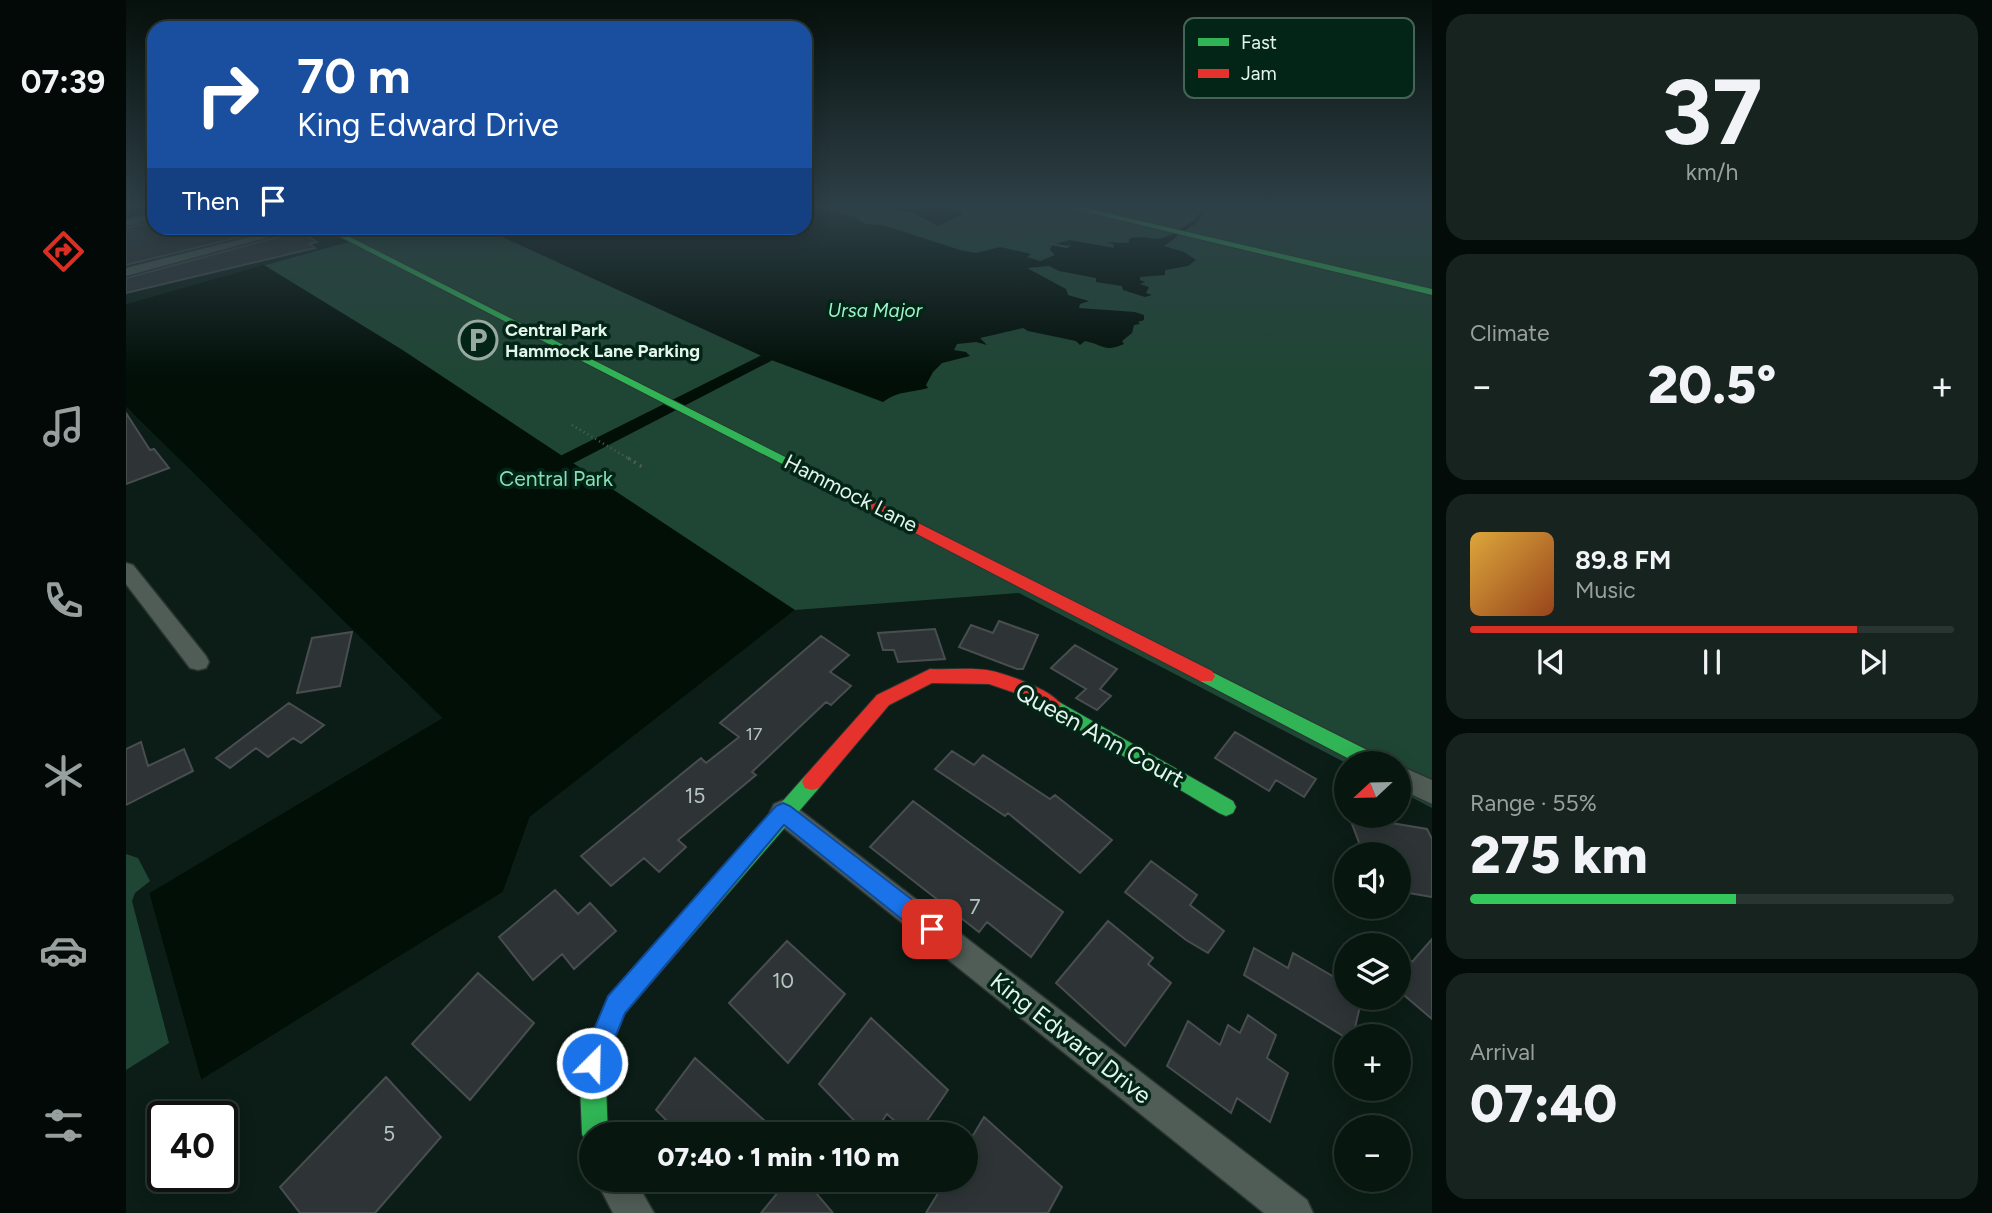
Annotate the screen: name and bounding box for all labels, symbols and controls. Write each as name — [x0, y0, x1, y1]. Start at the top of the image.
legend — [1184, 18, 1414, 98]
text: Fast — [1241, 31, 1277, 54]
text: 70 m — [297, 46, 410, 105]
icon: right — [182, 49, 273, 140]
text: 37 — [1661, 58, 1763, 167]
text: Jam — [1241, 62, 1277, 85]
text: 07:39 — [21, 63, 105, 101]
text: King Edward Drive — [297, 106, 559, 144]
text: km/h — [1686, 158, 1738, 186]
icon: arrive — [254, 182, 292, 220]
text: Then — [182, 185, 240, 217]
icon: directions — [39, 227, 88, 276]
water label: Ursa Major — [828, 299, 923, 322]
parking icon: Central Park Hammock Lane Parking — [457, 319, 499, 361]
place label: Central Park Hammock Lane Parking — [505, 319, 700, 362]
text: Climate — [1470, 319, 1549, 347]
text: 20.5° — [1648, 354, 1776, 416]
text: − — [1470, 363, 1494, 409]
text: + — [1930, 363, 1954, 409]
icon: music — [39, 402, 88, 451]
street label: Hammock Lane — [780, 449, 922, 537]
park label: Central Park — [499, 466, 614, 491]
text: 89.8 FM — [1575, 544, 1671, 576]
icon: phone — [39, 576, 88, 625]
text: Music — [1575, 576, 1636, 604]
icon: previous — [1532, 643, 1570, 681]
icon: pause — [1693, 643, 1731, 681]
icon: next — [1854, 643, 1892, 681]
street label: Queen Ann Court — [1011, 677, 1189, 793]
house number: 17 — [745, 723, 763, 745]
icon: climate — [39, 751, 88, 800]
north arrow — [1334, 751, 1410, 828]
map controls — [1334, 751, 1411, 1192]
house number: 15 — [685, 783, 705, 808]
text: Range · 55% — [1470, 789, 1597, 817]
text: 275 km — [1470, 824, 1647, 886]
button: sound — [1334, 842, 1411, 919]
house number: 7 — [969, 894, 981, 919]
pin — [902, 899, 962, 959]
icon: arrive — [913, 910, 951, 948]
icon: car — [39, 926, 88, 975]
button: layers — [1334, 933, 1411, 1010]
street label: King Edward Drive — [985, 966, 1157, 1110]
house number: 10 — [772, 968, 794, 993]
button: + — [1334, 1024, 1411, 1101]
position arrow — [555, 1026, 629, 1100]
text: Arrival — [1470, 1038, 1535, 1066]
text: 07:40 — [1470, 1073, 1617, 1135]
icon: filters — [39, 1101, 88, 1150]
speed limit sign: 40 — [147, 1101, 238, 1192]
button: − — [1334, 1115, 1411, 1192]
house number: 5 — [383, 1121, 395, 1146]
text: 07:40 · 1 min · 110 m — [658, 1141, 899, 1173]

